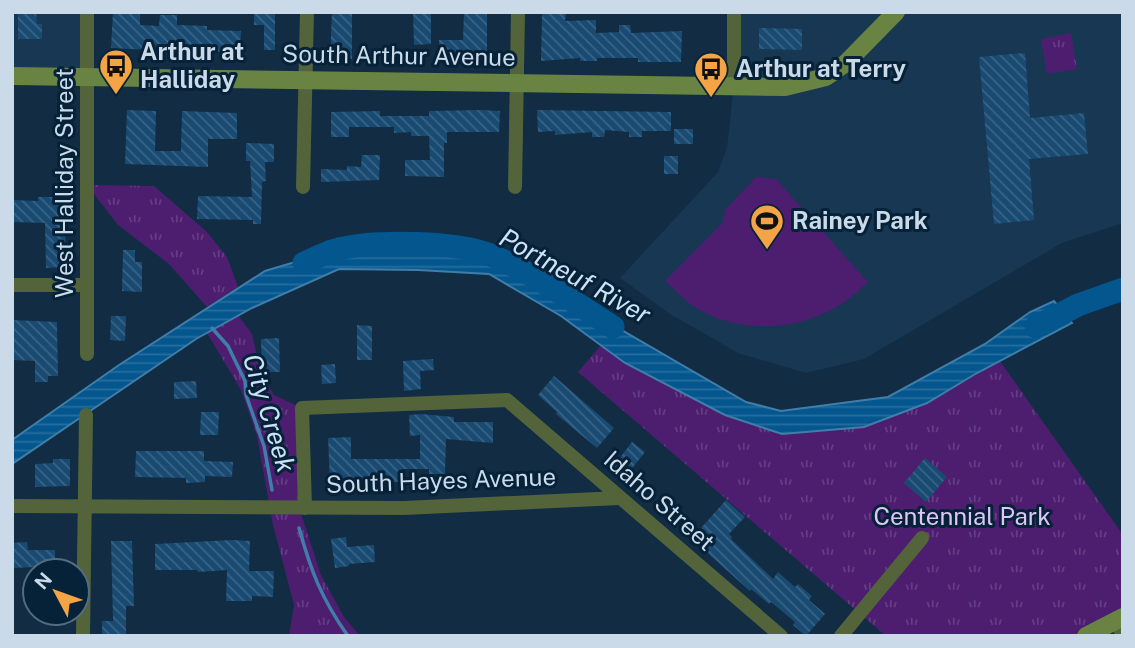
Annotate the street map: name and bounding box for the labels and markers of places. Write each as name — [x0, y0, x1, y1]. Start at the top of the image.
place label: Arthur at Halliday — [140, 37, 244, 93]
bus stop icon: Arthur at Halliday — [97, 47, 135, 96]
bus stop icon: Arthur at Terry — [692, 50, 730, 99]
place label: Arthur at Terry — [736, 54, 907, 82]
sports icon: Rainey Park — [748, 202, 786, 251]
place label: Rainey Park — [792, 206, 928, 234]

